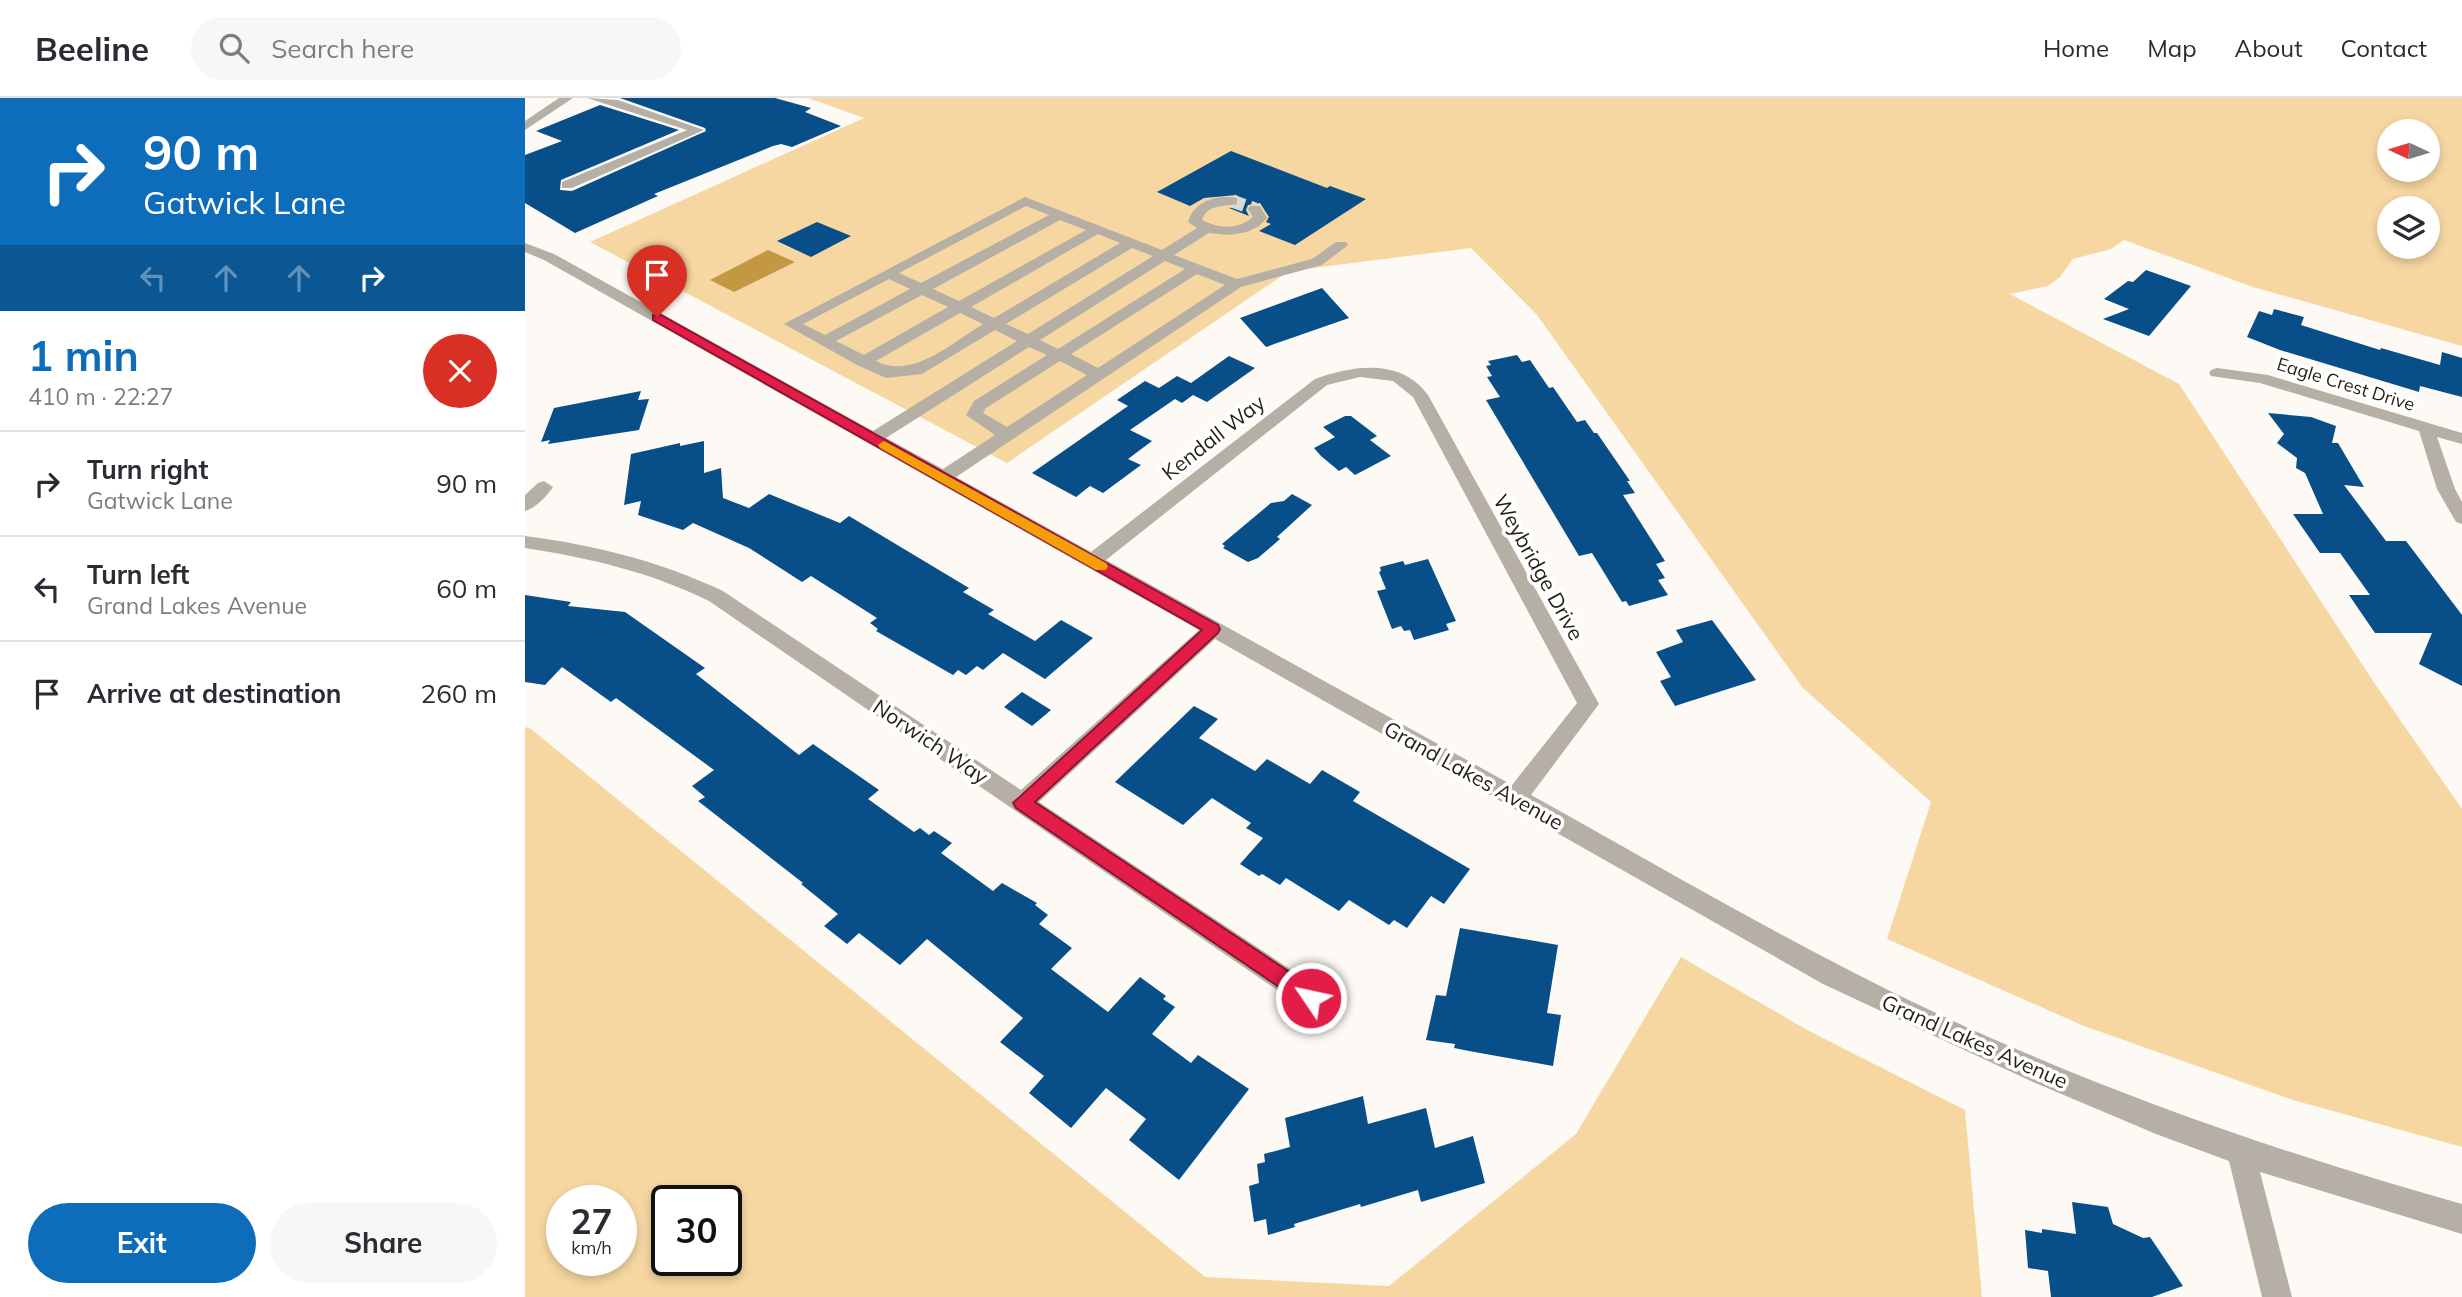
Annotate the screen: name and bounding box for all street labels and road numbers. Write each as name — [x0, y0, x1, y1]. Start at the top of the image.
street label: Eagle Crest Drive — [2274, 352, 2418, 416]
street label: Kendall Way — [1156, 389, 1270, 485]
street label: Weybridge Drive — [1488, 490, 1590, 644]
street label: Norwich Way — [869, 693, 993, 789]
street label: Grand Lakes Avenue — [1380, 715, 1568, 835]
street label: Grand Lakes Avenue — [1878, 988, 2072, 1094]

